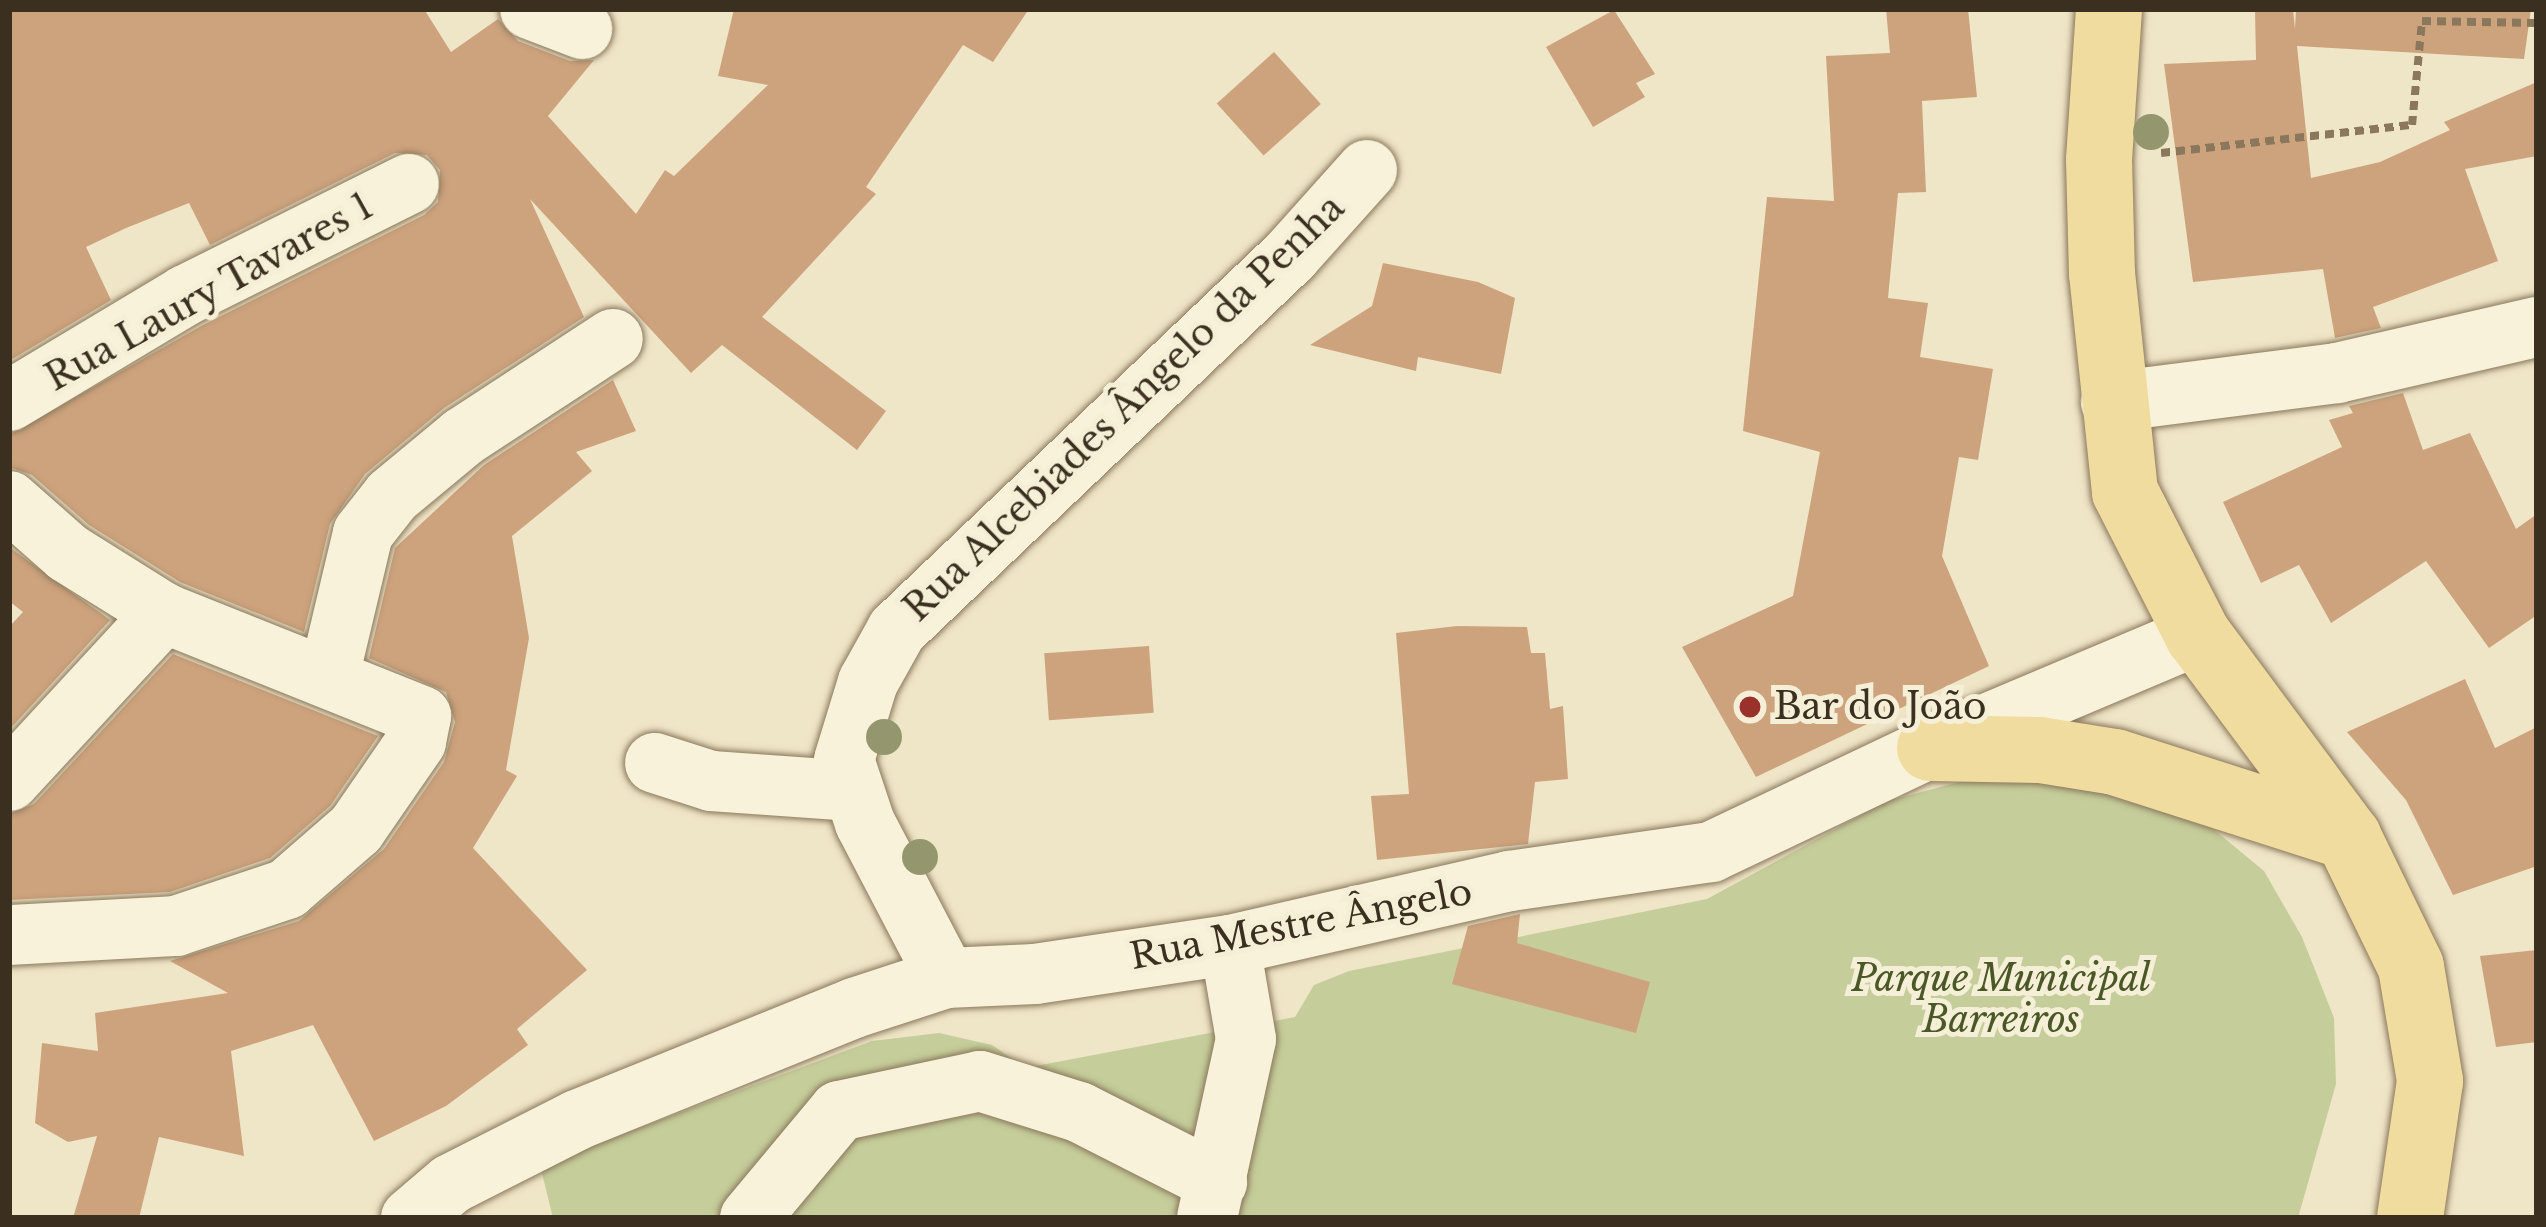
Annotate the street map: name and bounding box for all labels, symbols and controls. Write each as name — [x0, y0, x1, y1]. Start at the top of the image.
street label: Rua Laury Tavares 1 — [37, 184, 381, 400]
street label: Rua Alcebiades Ângelo da Penha — [894, 185, 1354, 631]
place label: Bar do João — [1774, 685, 1987, 729]
marker: Bar do João — [1737, 694, 1763, 720]
street label: Rua Mestre Ângelo — [1125, 869, 1477, 979]
park label: Parque Municipal Barreiros — [1852, 956, 2150, 1041]

